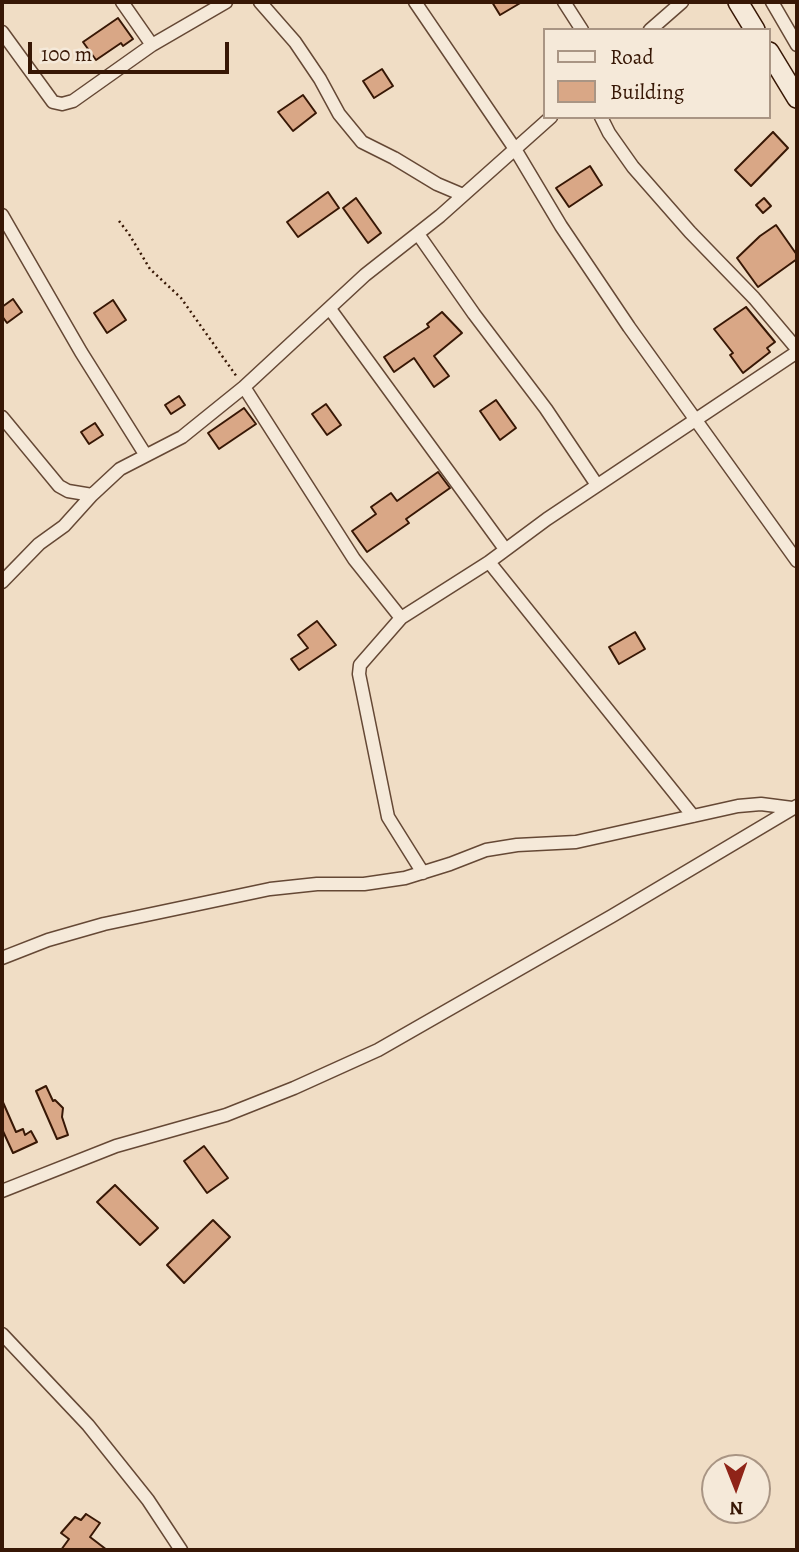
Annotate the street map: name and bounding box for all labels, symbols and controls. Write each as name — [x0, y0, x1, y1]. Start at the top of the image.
scale bar — [32, 28, 233, 72]
legend — [544, 28, 771, 119]
text: 100 m — [41, 40, 92, 68]
text: Road — [610, 43, 654, 71]
text: Building — [610, 78, 684, 106]
north arrow — [701, 1454, 771, 1524]
text: N — [729, 1495, 743, 1521]

